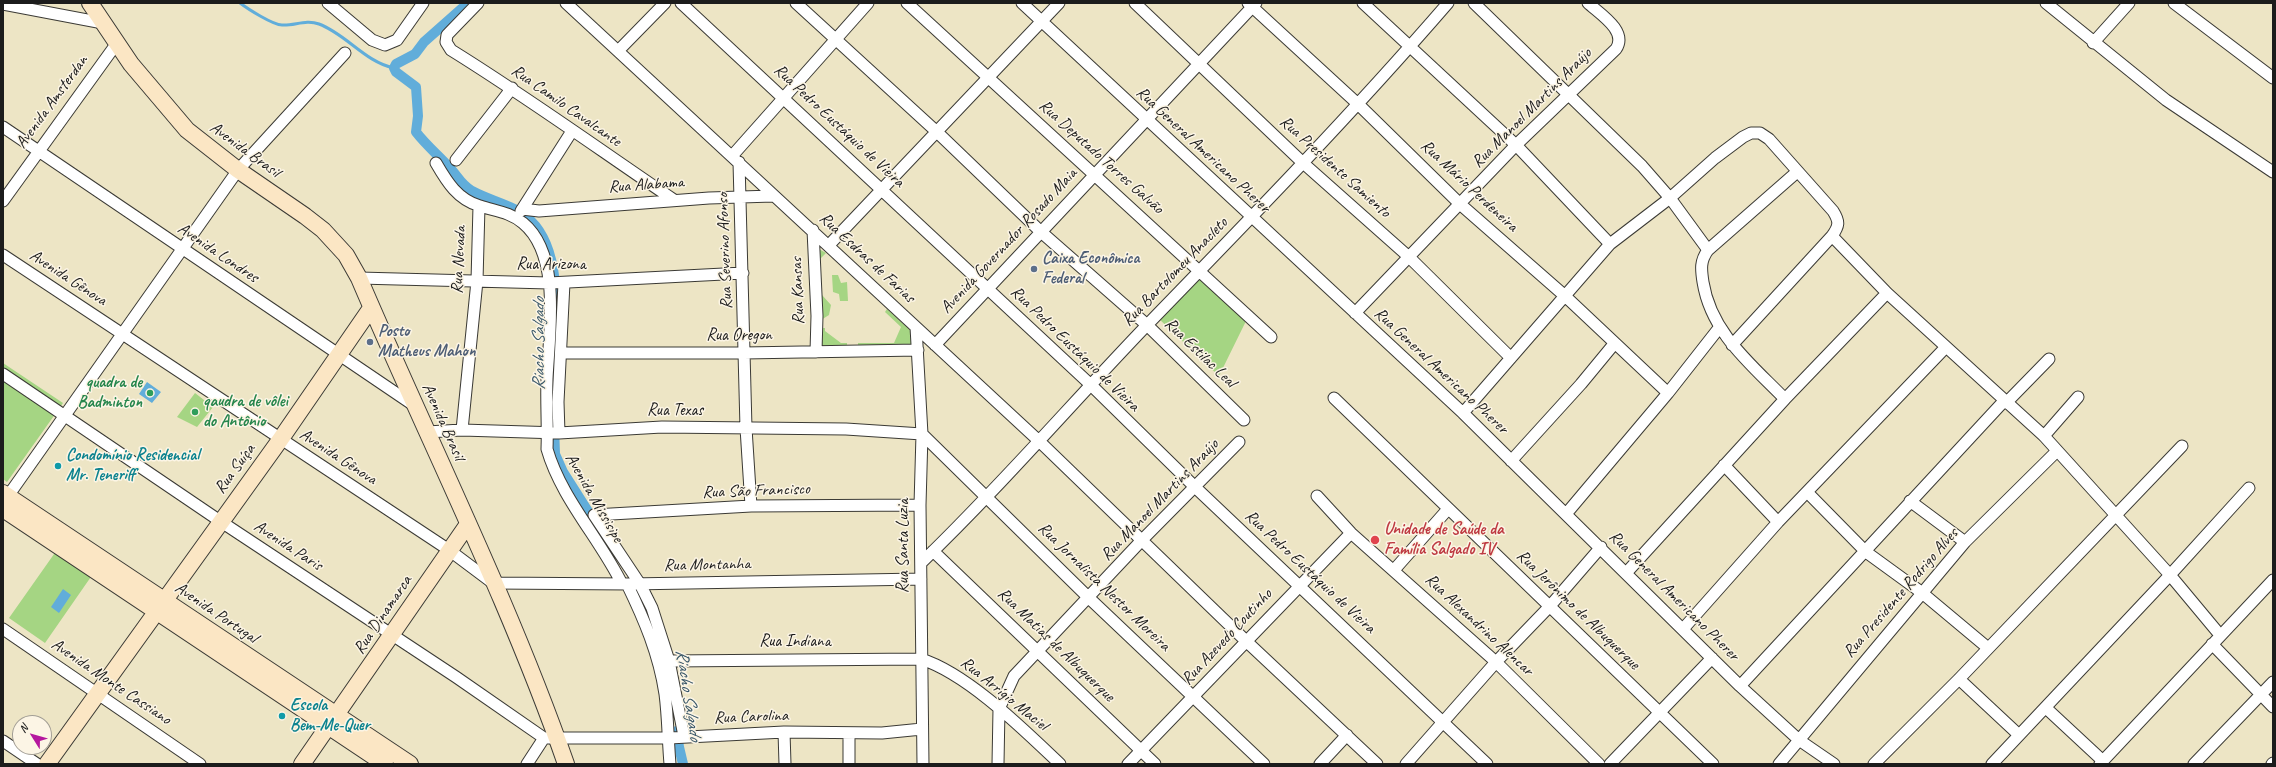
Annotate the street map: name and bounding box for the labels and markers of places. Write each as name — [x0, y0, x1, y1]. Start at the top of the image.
place label: Caixa Econômica Federal — [1042, 249, 1139, 289]
marker: Caixa Econômica Federal — [1029, 264, 1039, 274]
place label: Posto Matheus Mahon — [378, 322, 475, 362]
marker: Posto Matheus Mahon — [365, 337, 375, 347]
place label: quadra de Badminton — [78, 373, 142, 413]
marker: quadra de Badminton — [145, 388, 155, 398]
place label: qaudra de vôlei do Antônio — [203, 392, 288, 432]
marker: qaudra de vôlei do Antônio — [190, 407, 200, 417]
place label: Condomínio Residencial Mr. Teneriff — [66, 446, 199, 486]
marker: Condomínio Residencial Mr. Teneriff — [53, 461, 63, 471]
place label: Unidade de Saúde da Família Salgado IV — [1384, 520, 1504, 560]
marker: Unidade de Saúde da Família Salgado IV — [1369, 534, 1381, 546]
place label: Escola Bem-Me-Quer — [290, 696, 370, 736]
marker: Escola Bem-Me-Quer — [277, 711, 287, 721]

